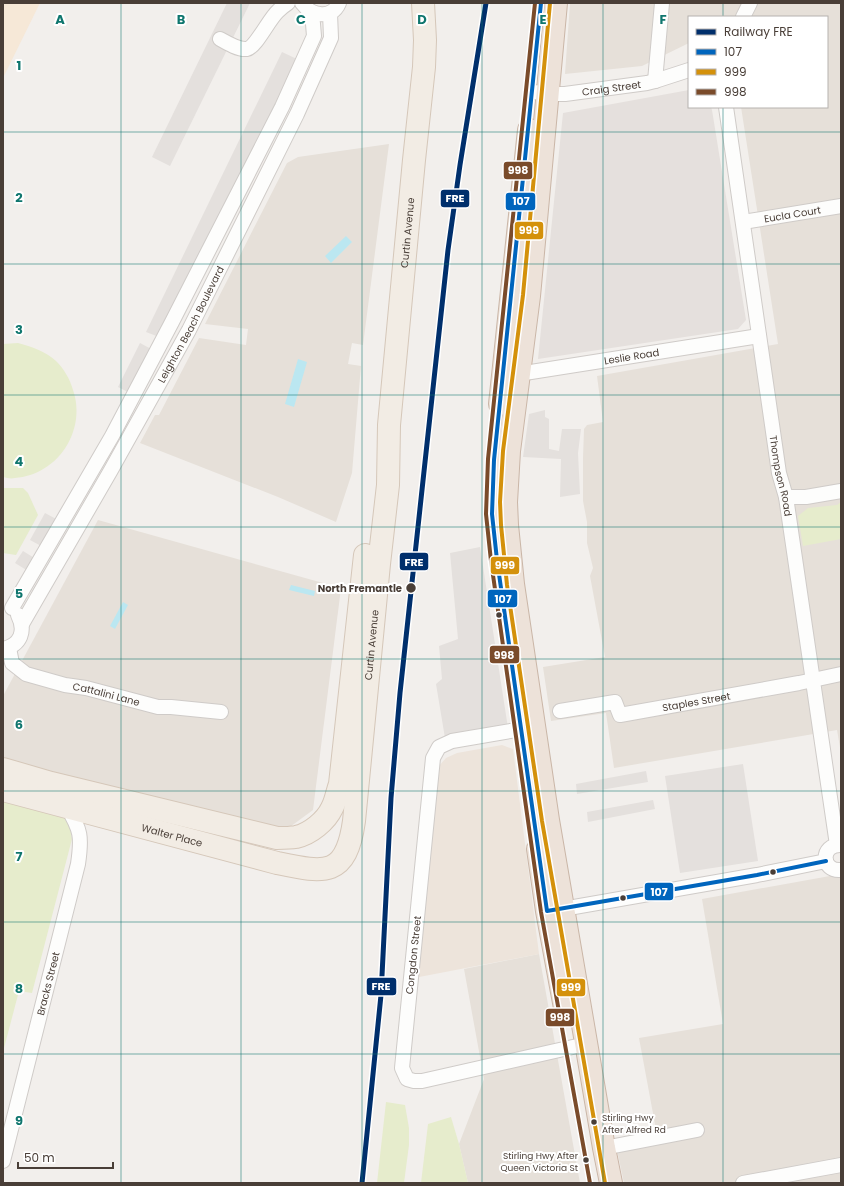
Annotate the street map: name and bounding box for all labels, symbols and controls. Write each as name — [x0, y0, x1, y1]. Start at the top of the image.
text: A — [55, 10, 65, 29]
text: B — [177, 10, 186, 29]
text: C — [296, 10, 306, 29]
text: D — [417, 10, 427, 29]
text: E — [539, 10, 547, 29]
text: F — [659, 10, 667, 29]
legend — [688, 16, 828, 108]
text: Railway FRE — [724, 23, 793, 40]
text: 107 — [724, 43, 742, 60]
text: 1 — [17, 56, 21, 75]
text: 999 — [724, 63, 747, 80]
street label: Craig Street — [581, 77, 642, 100]
text: 998 — [724, 83, 747, 100]
line badge: 998 — [503, 161, 533, 180]
text: 998 — [508, 162, 528, 178]
text: 2 — [15, 188, 23, 207]
line badge: FRE — [440, 189, 470, 208]
text: FRE — [445, 190, 465, 206]
line badge: 107 — [505, 192, 536, 211]
text: 107 — [512, 193, 530, 209]
street label: Curtin Avenue — [397, 197, 418, 269]
street label: Eucla Court — [763, 202, 822, 226]
line badge: 999 — [514, 221, 544, 240]
text: 999 — [519, 222, 539, 238]
street label: Leighton Beach Boulevard — [154, 263, 228, 386]
text: 3 — [15, 320, 23, 339]
street label: Leslie Road — [603, 345, 660, 368]
street label: Thompson Road — [766, 435, 796, 517]
text: 4 — [15, 452, 24, 471]
line badge: FRE — [399, 552, 429, 571]
text: FRE — [404, 554, 424, 570]
line badge: 999 — [490, 556, 520, 575]
text: 999 — [495, 557, 515, 573]
place label: North Fremantle — [318, 581, 402, 596]
marker: North Fremantle — [404, 581, 418, 595]
text: 5 — [15, 584, 23, 603]
line badge: 107 — [487, 589, 518, 608]
text: 107 — [494, 591, 512, 607]
street label: Curtin Avenue — [361, 609, 383, 681]
unlabelled marker — [494, 610, 504, 620]
line badge: 998 — [489, 645, 520, 664]
text: 998 — [494, 647, 514, 663]
street label: Cattalini Lane — [72, 679, 141, 710]
street label: Staples Street — [661, 688, 732, 715]
text: 6 — [15, 715, 23, 734]
street label: Walter Place — [140, 820, 204, 851]
text: 7 — [16, 847, 23, 866]
unlabelled marker — [768, 867, 778, 877]
line badge: 107 — [644, 882, 674, 901]
text: 107 — [650, 884, 668, 900]
unlabelled marker — [618, 893, 628, 903]
street label: Congdon Street — [402, 915, 425, 995]
street label: Bracks Street — [33, 950, 64, 1017]
line badge: FRE — [366, 977, 397, 996]
text: FRE — [371, 978, 391, 994]
line badge: 999 — [556, 978, 586, 997]
text: 8 — [15, 979, 23, 998]
text: 999 — [561, 979, 581, 995]
line badge: 998 — [545, 1008, 575, 1027]
text: 998 — [550, 1009, 570, 1025]
text: 9 — [15, 1111, 23, 1130]
place label: Stirling Hwy After Alfred Rd — [602, 1112, 666, 1136]
marker: Stirling Hwy After Alfred Rd — [589, 1117, 599, 1127]
scale bar — [18, 1144, 113, 1170]
text: 50 m — [24, 1149, 55, 1166]
place label: Stirling Hwy After Queen Victoria St — [500, 1150, 579, 1174]
marker: Stirling Hwy After Queen Victoria St — [581, 1155, 591, 1165]

